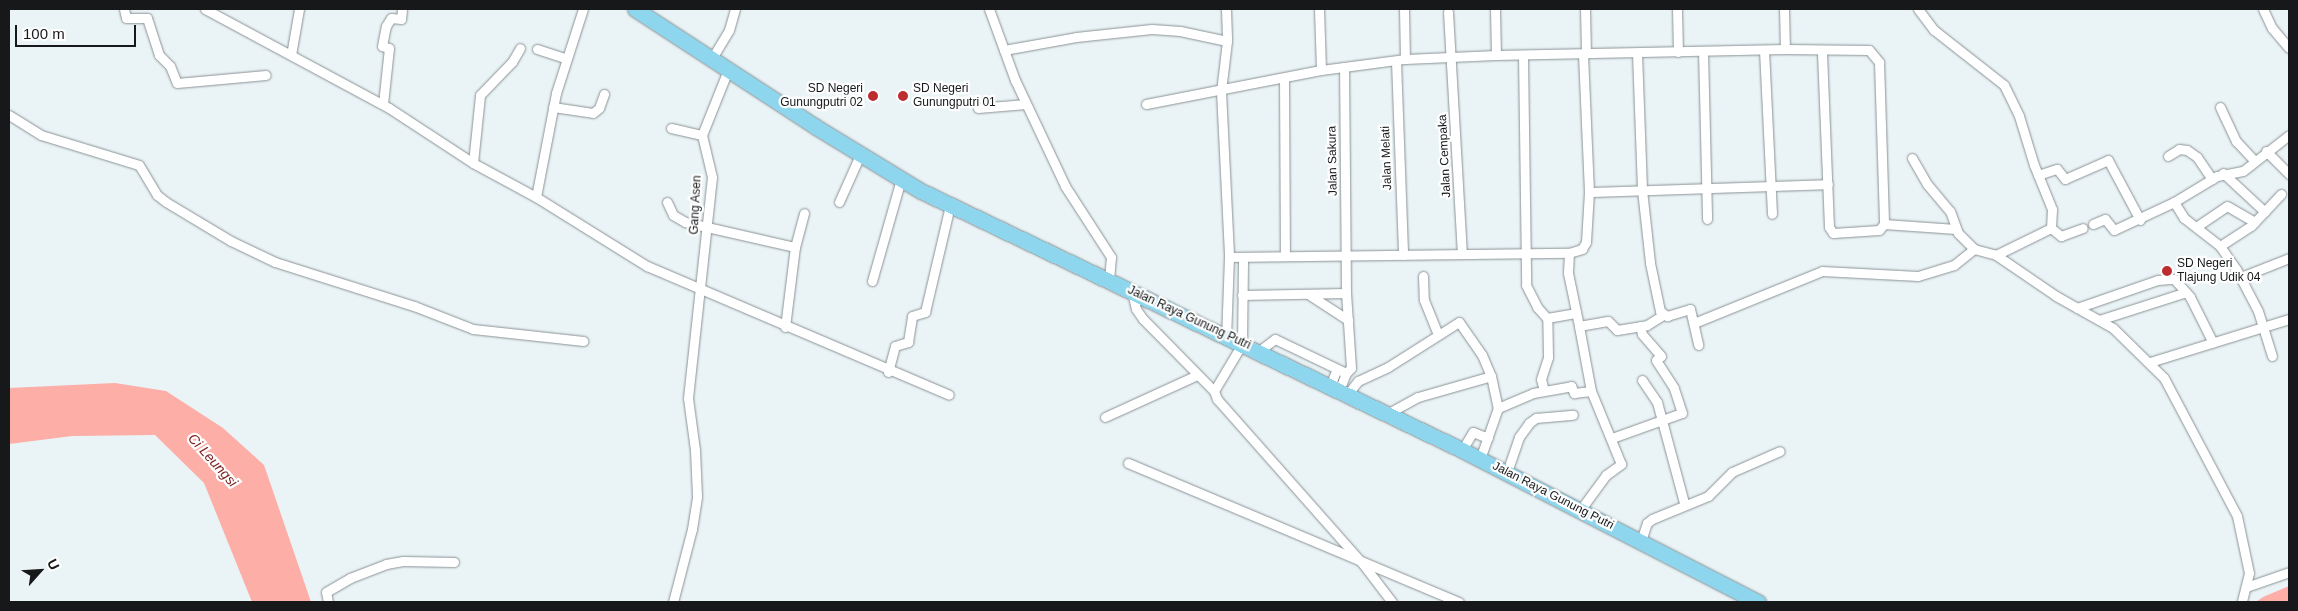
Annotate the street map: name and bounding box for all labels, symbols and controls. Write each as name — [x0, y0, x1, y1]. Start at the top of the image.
scale bar — [18, 15, 139, 47]
text: 100 m — [23, 25, 65, 42]
place label: SD Negeri Gunungputri 02 — [780, 82, 863, 110]
place label: SD Negeri Gunungputri 01 — [913, 82, 996, 110]
marker: SD Negeri Gunungputri 02 — [867, 90, 879, 102]
marker: SD Negeri Gunungputri 01 — [897, 90, 909, 102]
street label: Jalan Cempaka — [1436, 114, 1454, 198]
street label: Jalan Sakura — [1325, 126, 1341, 196]
street label: Jalan Melati — [1379, 126, 1395, 190]
street label: Gang Asen — [687, 175, 705, 235]
place label: SD Negeri Tlajung Udik 04 — [2177, 257, 2260, 285]
marker: SD Negeri Tlajung Udik 04 — [2161, 265, 2173, 277]
street label: Jalan Raya Gunung Putri — [1125, 283, 1253, 353]
water label: Ci Leungsi — [185, 430, 241, 490]
street label: Jalan Raya Gunung Putri — [1490, 459, 1616, 533]
north arrow — [15, 546, 65, 596]
text: U — [44, 556, 63, 572]

